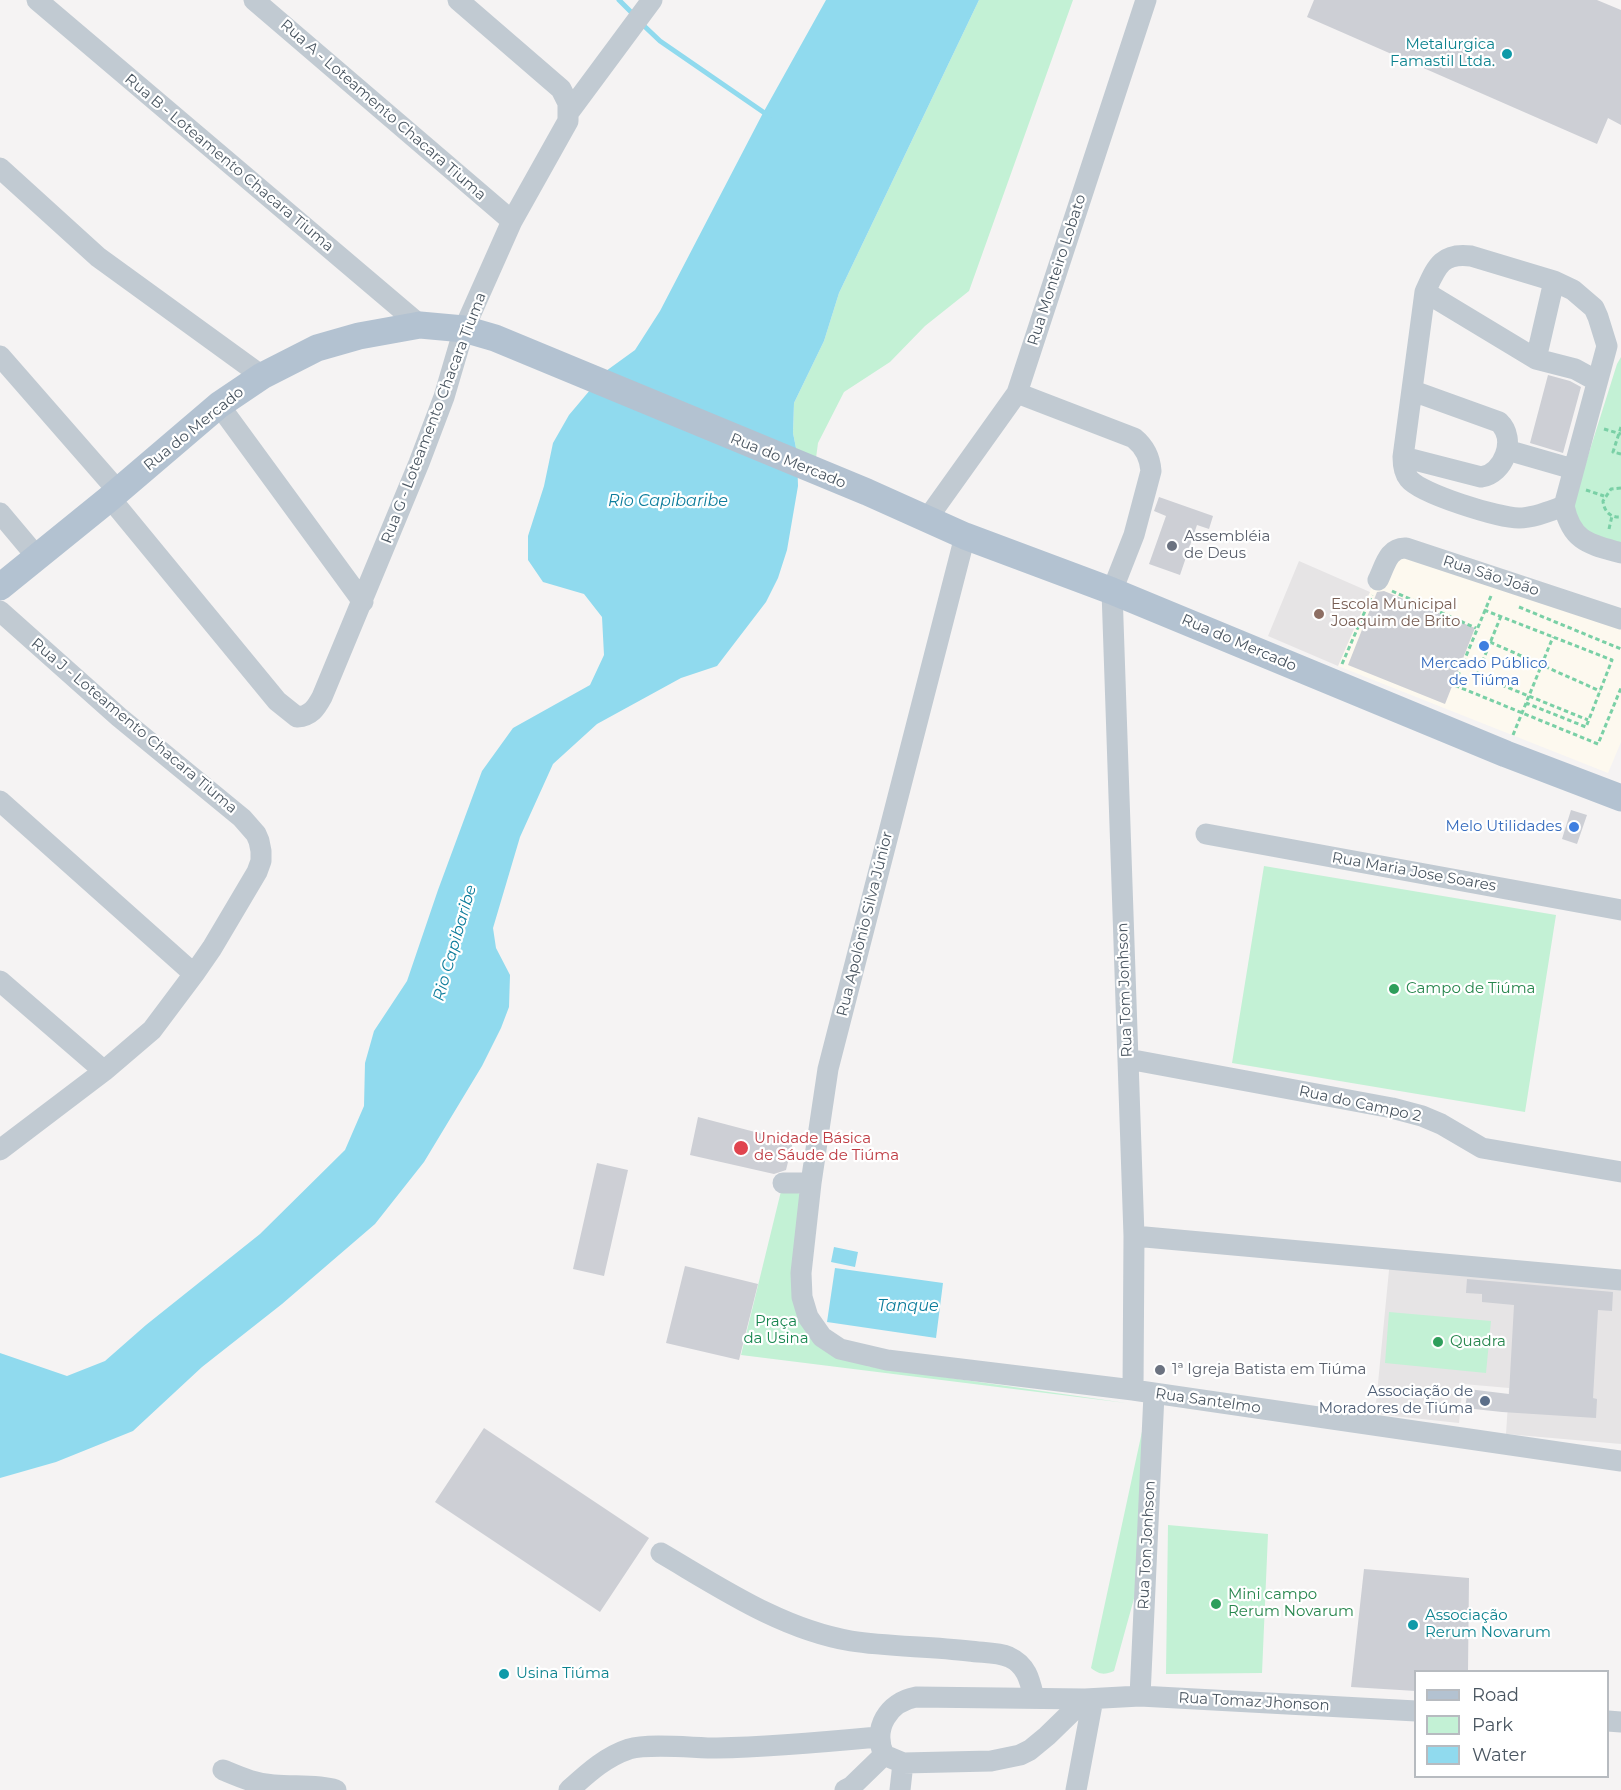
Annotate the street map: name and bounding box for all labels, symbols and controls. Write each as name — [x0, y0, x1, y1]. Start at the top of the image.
street label: Rua A - Loteamento Chacara Tiuma — [277, 16, 489, 204]
place label: Metalurgica Famastil Ltda. — [1390, 36, 1495, 71]
marker: Metalurgica Famastil Ltda. — [1500, 47, 1514, 61]
street label: Rua B - Loteamento Chacara Tiuma — [121, 70, 337, 256]
street label: Rua Monteiro Lobato — [1024, 192, 1090, 348]
street label: Rua G - Loteamento Chacara Tiuma — [378, 290, 490, 546]
street label: Rua do Mercado — [140, 383, 248, 475]
street label: Rua do Mercado — [727, 430, 849, 492]
water label: Rio Capibaribe — [608, 491, 728, 511]
place label: Assembléia de Deus — [1184, 528, 1270, 563]
marker: Assembléia de Deus — [1165, 539, 1179, 553]
street label: Rua São João — [1441, 552, 1541, 600]
place label: Escola Municipal Joaquim de Brito — [1331, 596, 1460, 631]
marker: Escola Municipal Joaquim de Brito — [1312, 607, 1326, 621]
street label: Rua do Mercado — [1179, 611, 1299, 675]
street label: Rua J - Loteamento Chacara Tiuma — [27, 634, 241, 818]
marker: Mercado Público de Tiúma — [1477, 639, 1491, 653]
place label: Mercado Público de Tiúma — [1421, 655, 1547, 690]
place label: Melo Utilidades — [1446, 818, 1562, 836]
marker: Melo Utilidades — [1567, 820, 1581, 834]
street label: Rua Apolônio Silva Júnior — [833, 830, 897, 1018]
street label: Rua Maria Jose Soares — [1330, 849, 1498, 895]
water label: Rio Capibaribe — [429, 883, 481, 1003]
street label: Rua Tom Jonhson — [1114, 922, 1136, 1058]
place label: Campo de Tiúma — [1406, 980, 1535, 998]
marker: Campo de Tiúma — [1387, 982, 1401, 996]
street label: Rua do Campo 2 — [1297, 1082, 1423, 1126]
place label: Unidade Básica de Sáude de Tiúma — [754, 1130, 899, 1165]
marker: Unidade Básica de Sáude de Tiúma — [732, 1139, 750, 1157]
water label: Tanque — [877, 1296, 939, 1316]
park label: Praça da Usina — [743, 1313, 809, 1348]
place label: Quadra — [1450, 1333, 1506, 1351]
marker: Quadra — [1431, 1335, 1445, 1349]
place label: 1ª Igreja Batista em Tiúma — [1172, 1361, 1366, 1379]
marker: 1ª Igreja Batista em Tiúma — [1153, 1363, 1167, 1377]
place label: Associação de Moradores de Tiúma — [1319, 1383, 1473, 1418]
street label: Rua Santelmo — [1154, 1385, 1262, 1417]
marker: Associação de Moradores de Tiúma — [1478, 1394, 1492, 1408]
street label: Rua Ton Jonhson — [1135, 1480, 1159, 1610]
place label: Mini campo Rerum Novarum — [1228, 1586, 1354, 1621]
marker: Mini campo Rerum Novarum — [1209, 1597, 1223, 1611]
place label: Associação Rerum Novarum — [1425, 1607, 1551, 1642]
marker: Associação Rerum Novarum — [1406, 1618, 1420, 1632]
place label: Usina Tiúma — [516, 1665, 610, 1683]
marker: Usina Tiúma — [497, 1667, 511, 1681]
legend — [1414, 1670, 1609, 1778]
text: Road — [1472, 1684, 1519, 1706]
street label: Rua Tomaz Jhonson — [1178, 1689, 1330, 1715]
text: Park — [1472, 1714, 1513, 1736]
text: Water — [1472, 1744, 1527, 1766]

